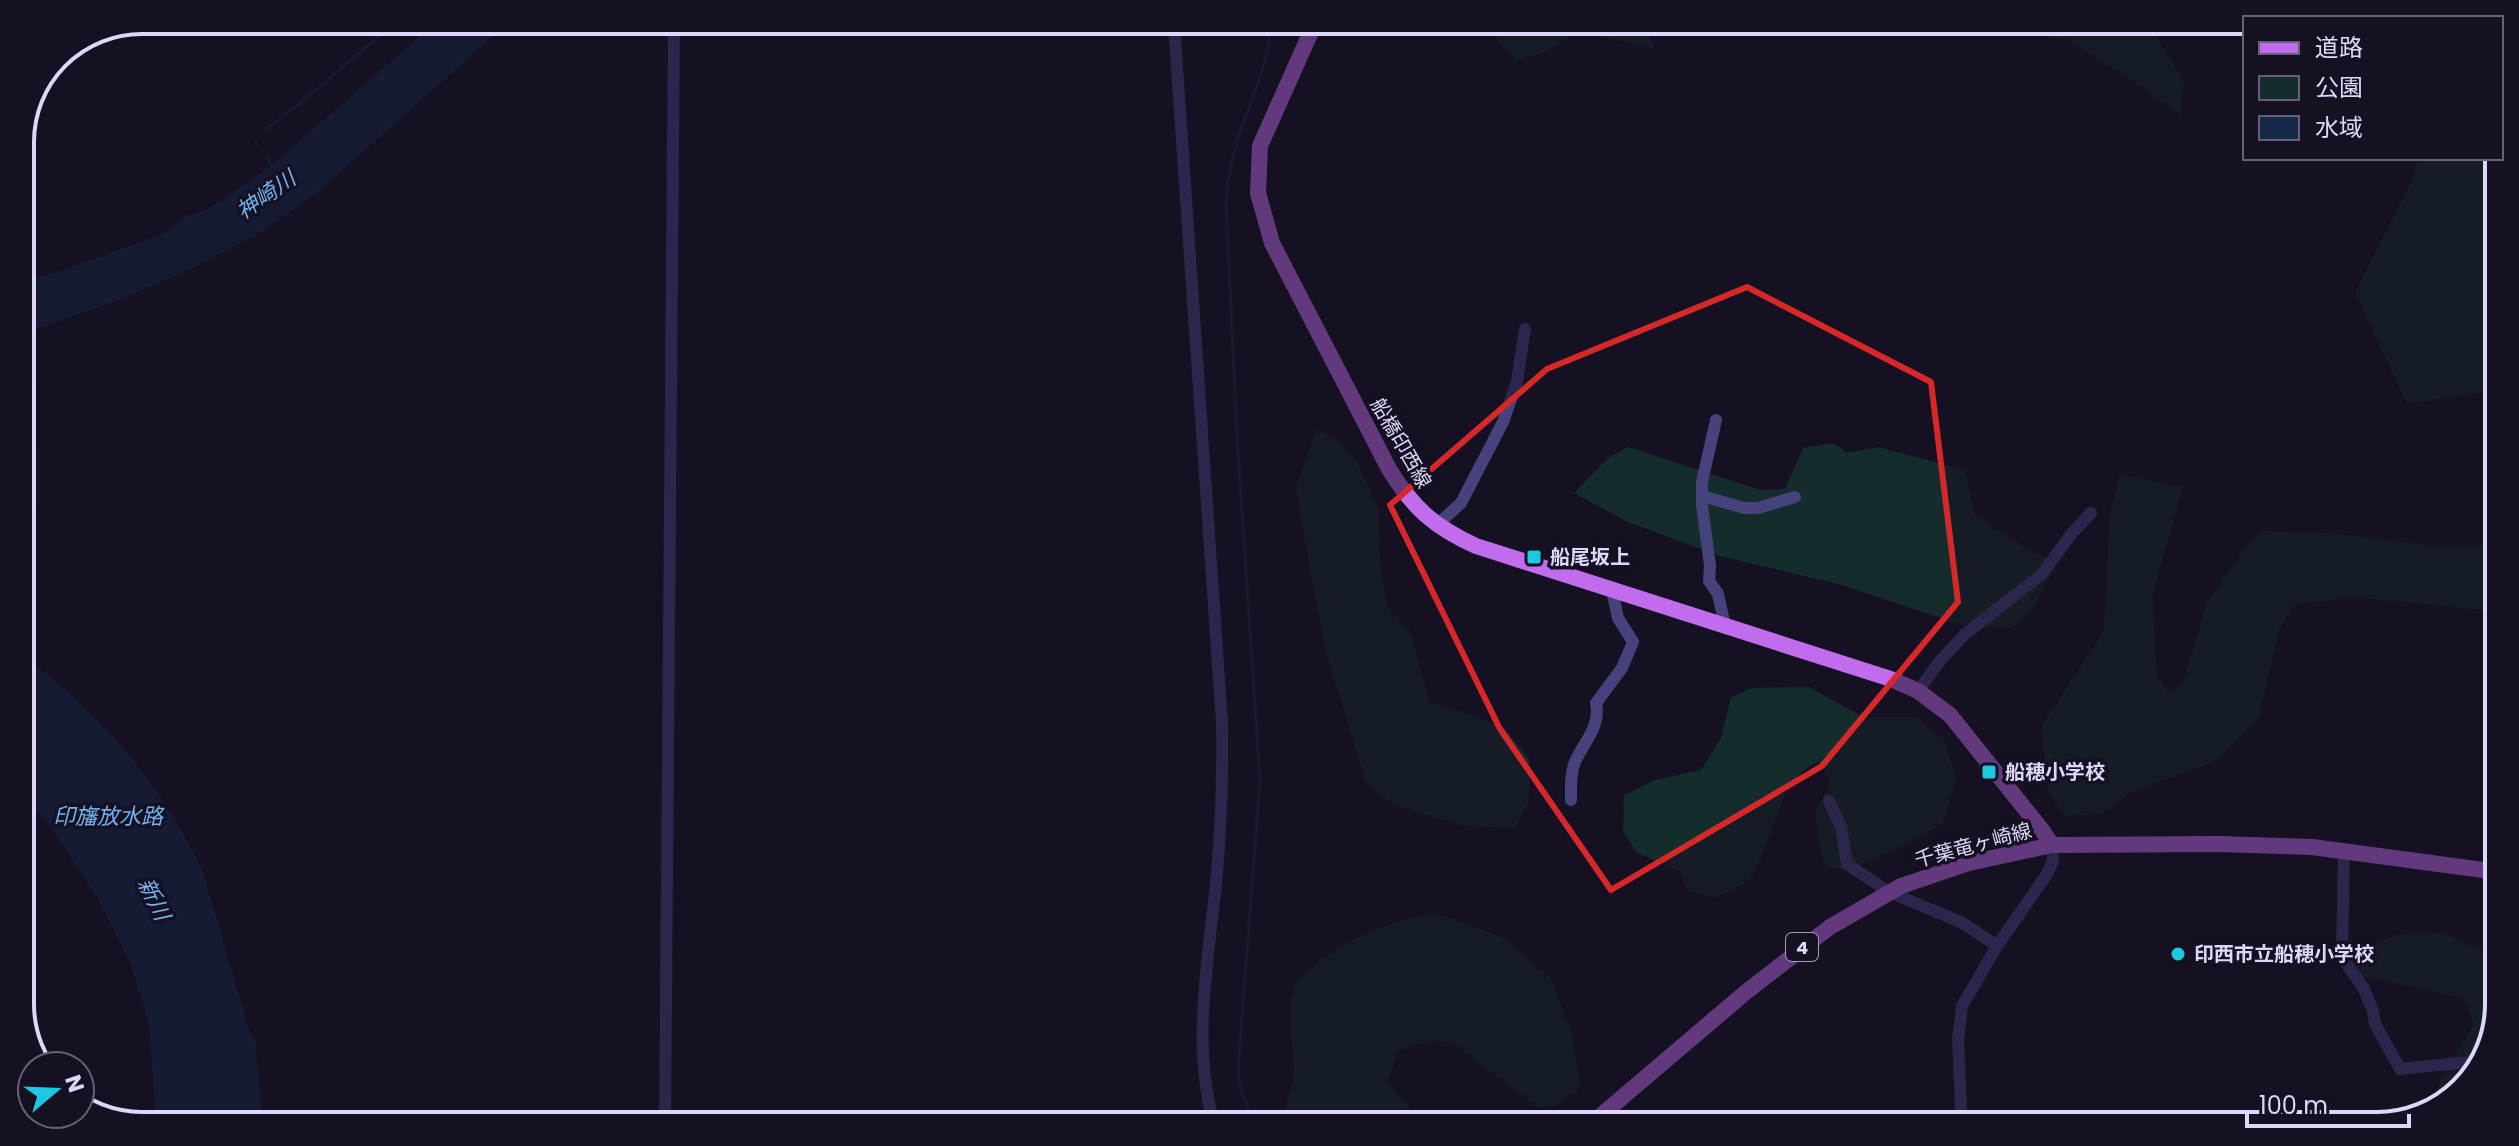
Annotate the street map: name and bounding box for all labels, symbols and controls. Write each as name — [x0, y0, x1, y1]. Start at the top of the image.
legend — [2243, 16, 2503, 160]
text: 道路 — [2315, 31, 2363, 64]
text: 公園 — [2315, 71, 2363, 104]
text: 水域 — [2315, 111, 2363, 144]
water label: 神崎川 — [230, 162, 304, 227]
street label: 船橋印西線 — [1364, 393, 1438, 493]
place label: 船尾坂上 — [1550, 543, 1630, 571]
marker: 船尾坂上 — [1525, 548, 1543, 566]
place label: 船穂小学校 — [2005, 758, 2105, 786]
marker: 船穂小学校 — [1980, 763, 1998, 781]
water label: 印旛放水路 — [53, 801, 165, 832]
street label: 千葉竜ヶ崎線 — [1911, 816, 2035, 874]
water label: 新川 — [130, 872, 178, 927]
road number: 4 — [1786, 933, 1818, 961]
place label: 印西市立船穂小学校 — [2194, 940, 2374, 968]
marker: 印西市立船穂小学校 — [2169, 945, 2187, 963]
north arrow — [16, 1050, 96, 1130]
text: N — [57, 1071, 92, 1097]
scale bar — [2247, 1078, 2409, 1128]
text: 100 m — [2259, 1089, 2328, 1122]

